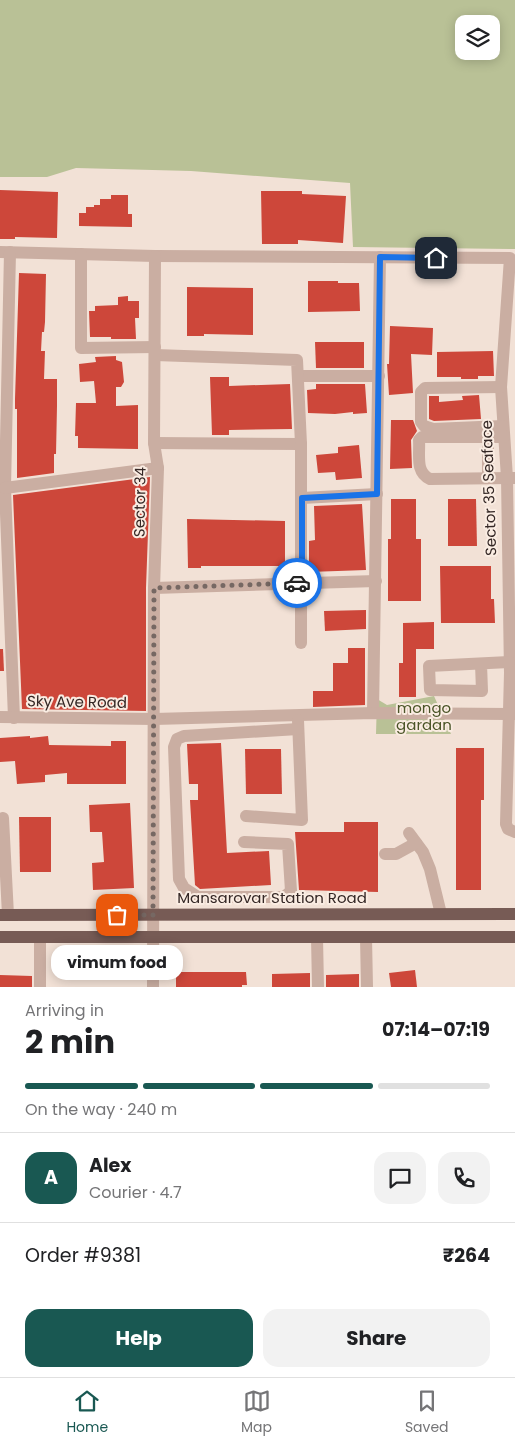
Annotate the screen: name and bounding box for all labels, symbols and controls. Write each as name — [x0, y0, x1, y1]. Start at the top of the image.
map controls — [455, 15, 500, 60]
button: layers — [455, 15, 500, 60]
pin — [415, 237, 457, 279]
icon: home — [422, 244, 450, 272]
street label: Sector 35 Seaface — [476, 420, 501, 556]
street label: Sector 34 — [128, 467, 151, 537]
courier — [272, 558, 322, 608]
icon: car — [283, 569, 311, 597]
street label: Sky Ave Road — [27, 690, 127, 713]
park label: mongo gardan — [396, 697, 452, 735]
street label: Mansarovar Station Road — [177, 887, 367, 908]
pin — [96, 894, 138, 936]
icon: bag — [103, 901, 131, 929]
callout: vimum food — [51, 945, 183, 980]
text: vimum food — [67, 951, 167, 974]
text: Arriving in — [25, 999, 104, 1022]
text: 07:14–07:19 — [382, 1016, 490, 1043]
text: 2 min — [25, 1019, 115, 1064]
text: On the way · 240 m — [25, 1098, 177, 1121]
text: Alex — [89, 1152, 131, 1179]
button: chat — [374, 1152, 426, 1204]
button: phone — [438, 1152, 490, 1204]
text: A — [44, 1164, 58, 1191]
text: Courier · 4.7 — [89, 1181, 182, 1204]
text: Order #9381 — [25, 1242, 141, 1269]
text: ₹264 — [443, 1242, 490, 1269]
button: Help — [25, 1309, 253, 1367]
button: Share — [263, 1309, 490, 1367]
tab: Home — [66, 1387, 108, 1438]
tab: Map — [241, 1387, 272, 1438]
tab: Saved — [405, 1387, 449, 1438]

